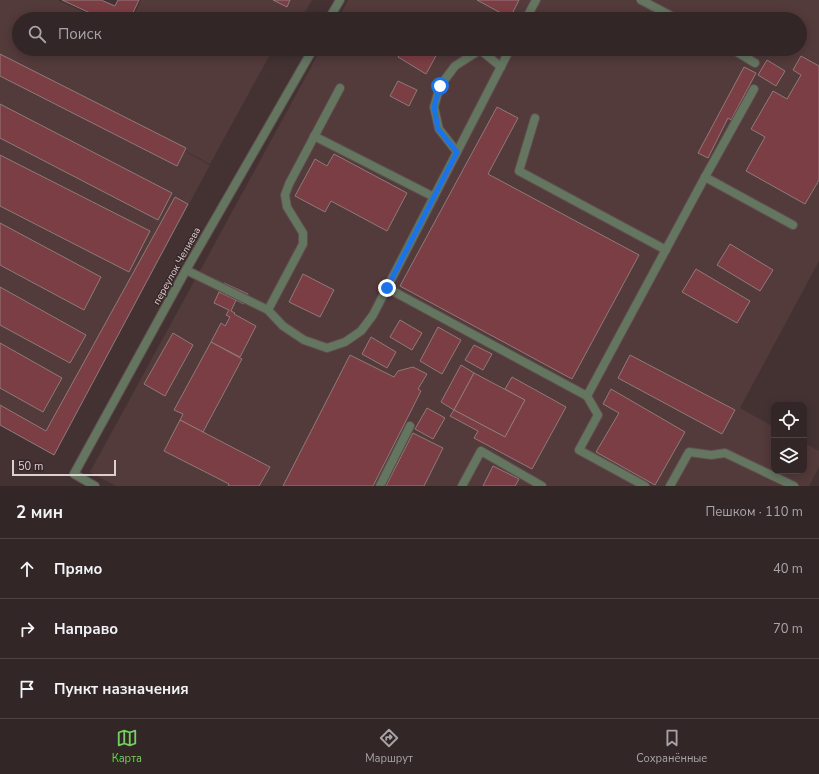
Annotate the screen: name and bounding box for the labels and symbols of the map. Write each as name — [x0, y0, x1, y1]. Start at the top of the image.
route start — [431, 77, 449, 95]
street label: переулок Челиева — [150, 225, 204, 307]
route end — [378, 279, 396, 297]
scale bar — [12, 458, 116, 477]

